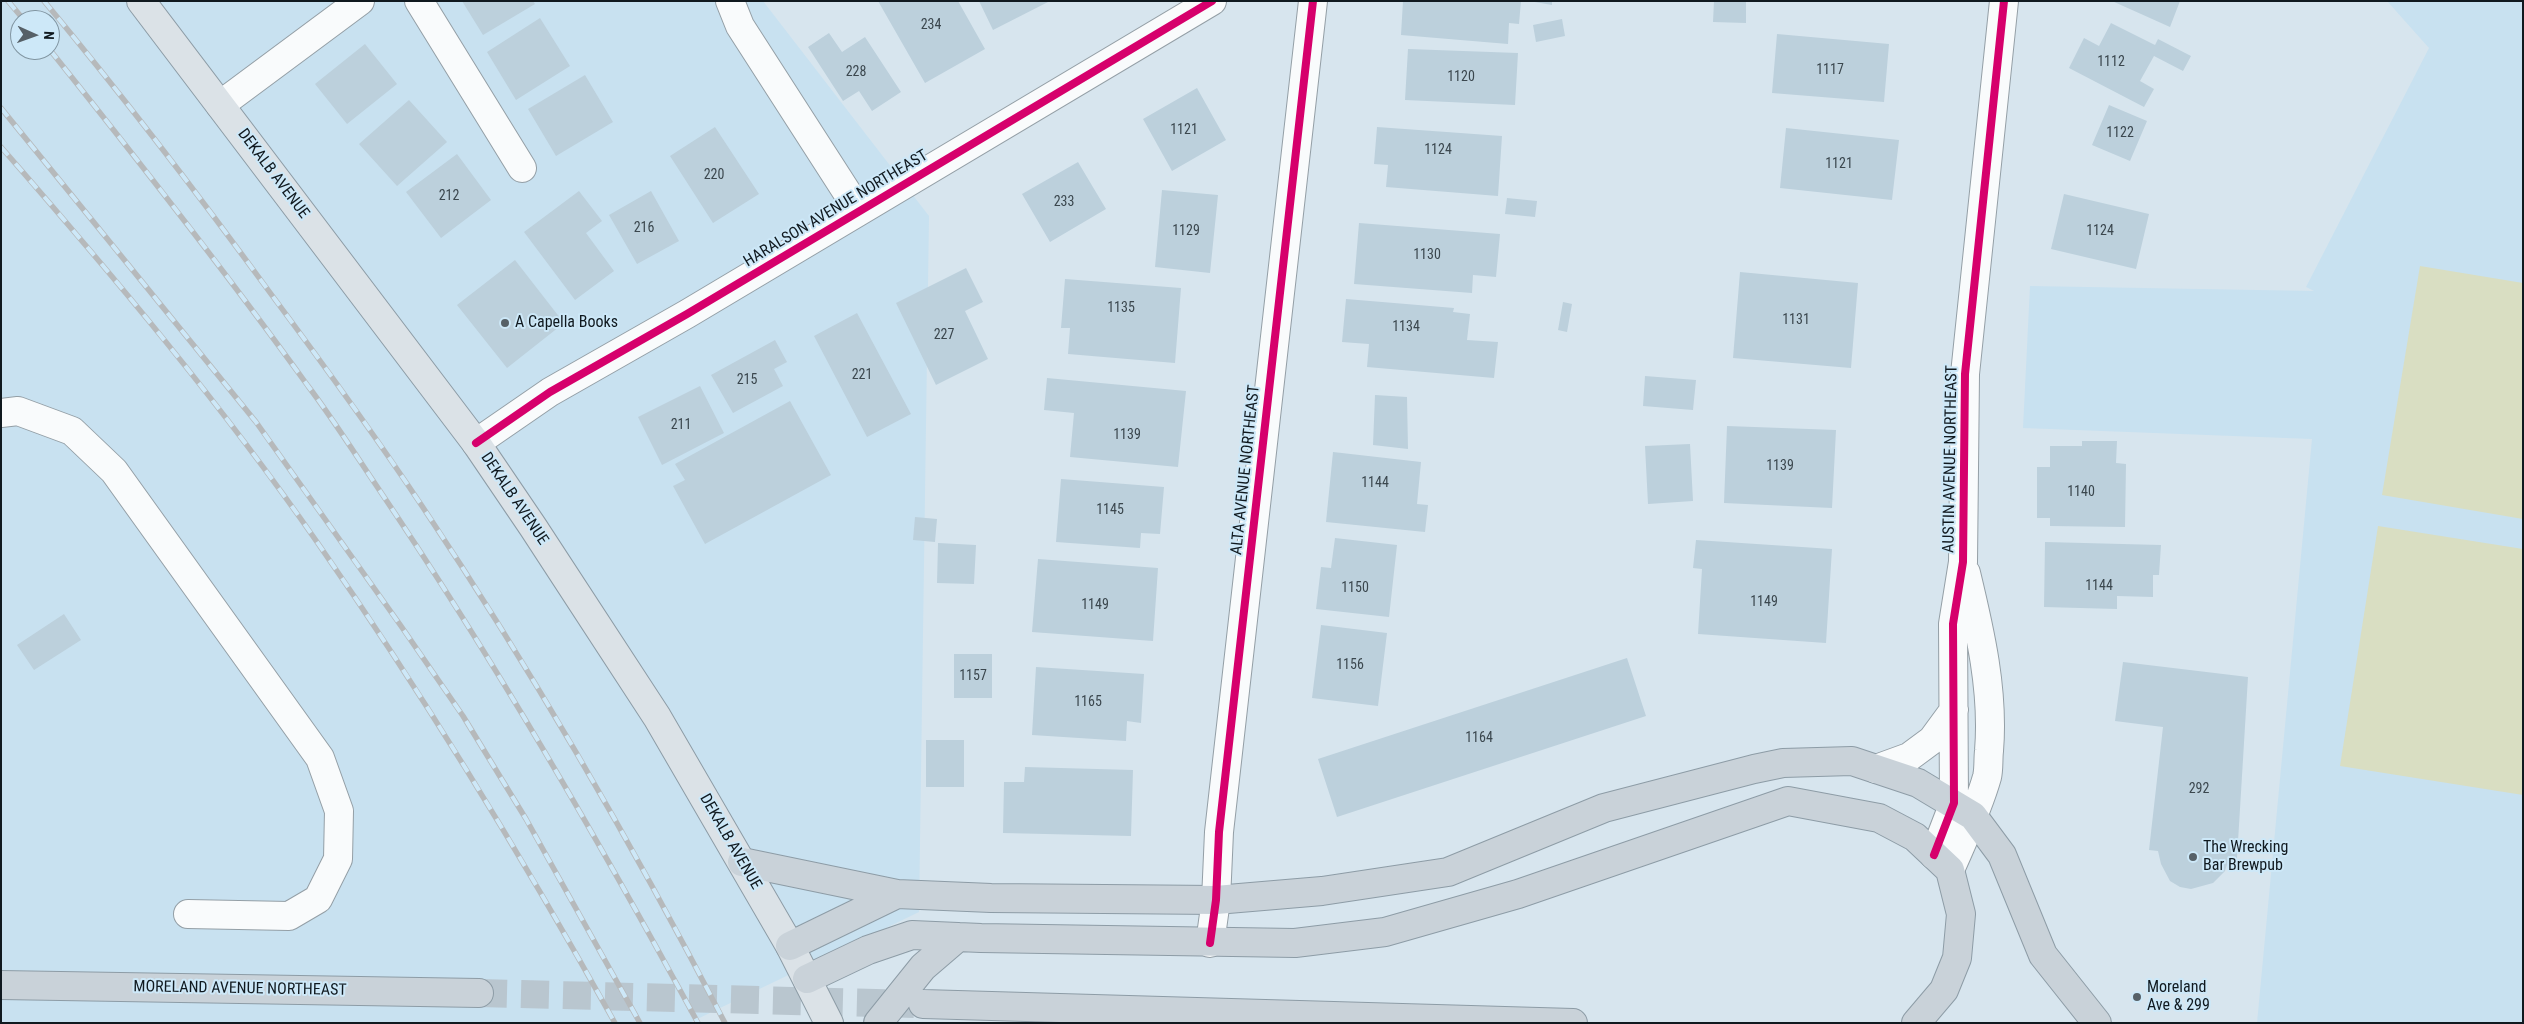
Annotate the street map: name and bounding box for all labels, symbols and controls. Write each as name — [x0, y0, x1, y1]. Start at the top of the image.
north arrow — [10, 10, 60, 60]
house number: 234 — [921, 17, 941, 33]
text: N — [41, 31, 57, 40]
house number: 1112 — [2097, 54, 2125, 70]
house number: 1117 — [1816, 62, 1844, 78]
house number: 228 — [846, 64, 866, 80]
house number: 1120 — [1447, 69, 1475, 85]
house number: 1121 — [1170, 122, 1198, 138]
street label: DEKALB AVENUE — [233, 125, 313, 223]
house number: 1122 — [2106, 125, 2134, 141]
house number: 1124 — [1424, 142, 1452, 158]
street label: HARALSON AVENUE NORTHEAST — [740, 146, 932, 272]
house number: 1121 — [1825, 156, 1853, 172]
house number: 220 — [704, 167, 724, 183]
house number: 212 — [439, 188, 459, 204]
house number: 233 — [1054, 194, 1074, 210]
house number: 216 — [634, 220, 654, 236]
house number: 1129 — [1172, 223, 1200, 239]
house number: 1124 — [2086, 223, 2114, 239]
house number: 1130 — [1413, 247, 1441, 263]
house number: 1135 — [1107, 300, 1135, 316]
house number: 1131 — [1782, 312, 1810, 328]
place label: A Capella Books — [515, 313, 618, 333]
marker: A Capella Books — [499, 317, 511, 329]
house number: 1134 — [1392, 319, 1420, 335]
house number: 227 — [934, 327, 954, 343]
street label: AUSTIN AVENUE NORTHEAST — [1940, 365, 1962, 553]
house number: 221 — [852, 367, 872, 383]
house number: 215 — [737, 372, 757, 388]
street label: ALTA AVENUE NORTHEAST — [1228, 384, 1264, 556]
house number: 211 — [671, 417, 691, 433]
house number: 1139 — [1113, 427, 1141, 443]
street label: DEKALB AVENUE — [476, 449, 552, 549]
house number: 1139 — [1766, 458, 1794, 474]
house number: 1144 — [1361, 475, 1389, 491]
house number: 1140 — [2067, 484, 2095, 500]
house number: 1145 — [1096, 502, 1124, 518]
house number: 1144 — [2085, 578, 2113, 594]
house number: 1150 — [1341, 580, 1369, 596]
house number: 1149 — [1750, 594, 1778, 610]
house number: 1149 — [1081, 597, 1109, 613]
house number: 1156 — [1336, 657, 1364, 673]
house number: 1157 — [959, 668, 987, 684]
house number: 1165 — [1074, 694, 1102, 710]
house number: 1164 — [1465, 730, 1493, 746]
house number: 292 — [2189, 781, 2209, 797]
street label: DEKALB AVENUE — [695, 791, 765, 893]
place label: The Wrecking Bar Brewpub — [2203, 838, 2288, 876]
marker: The Wrecking Bar Brewpub — [2187, 851, 2199, 863]
street label: MORELAND AVENUE NORTHEAST — [133, 978, 347, 1000]
place label: Moreland Ave & 299 — [2147, 978, 2210, 1016]
marker: Moreland Ave & 299 — [2131, 991, 2143, 1003]

